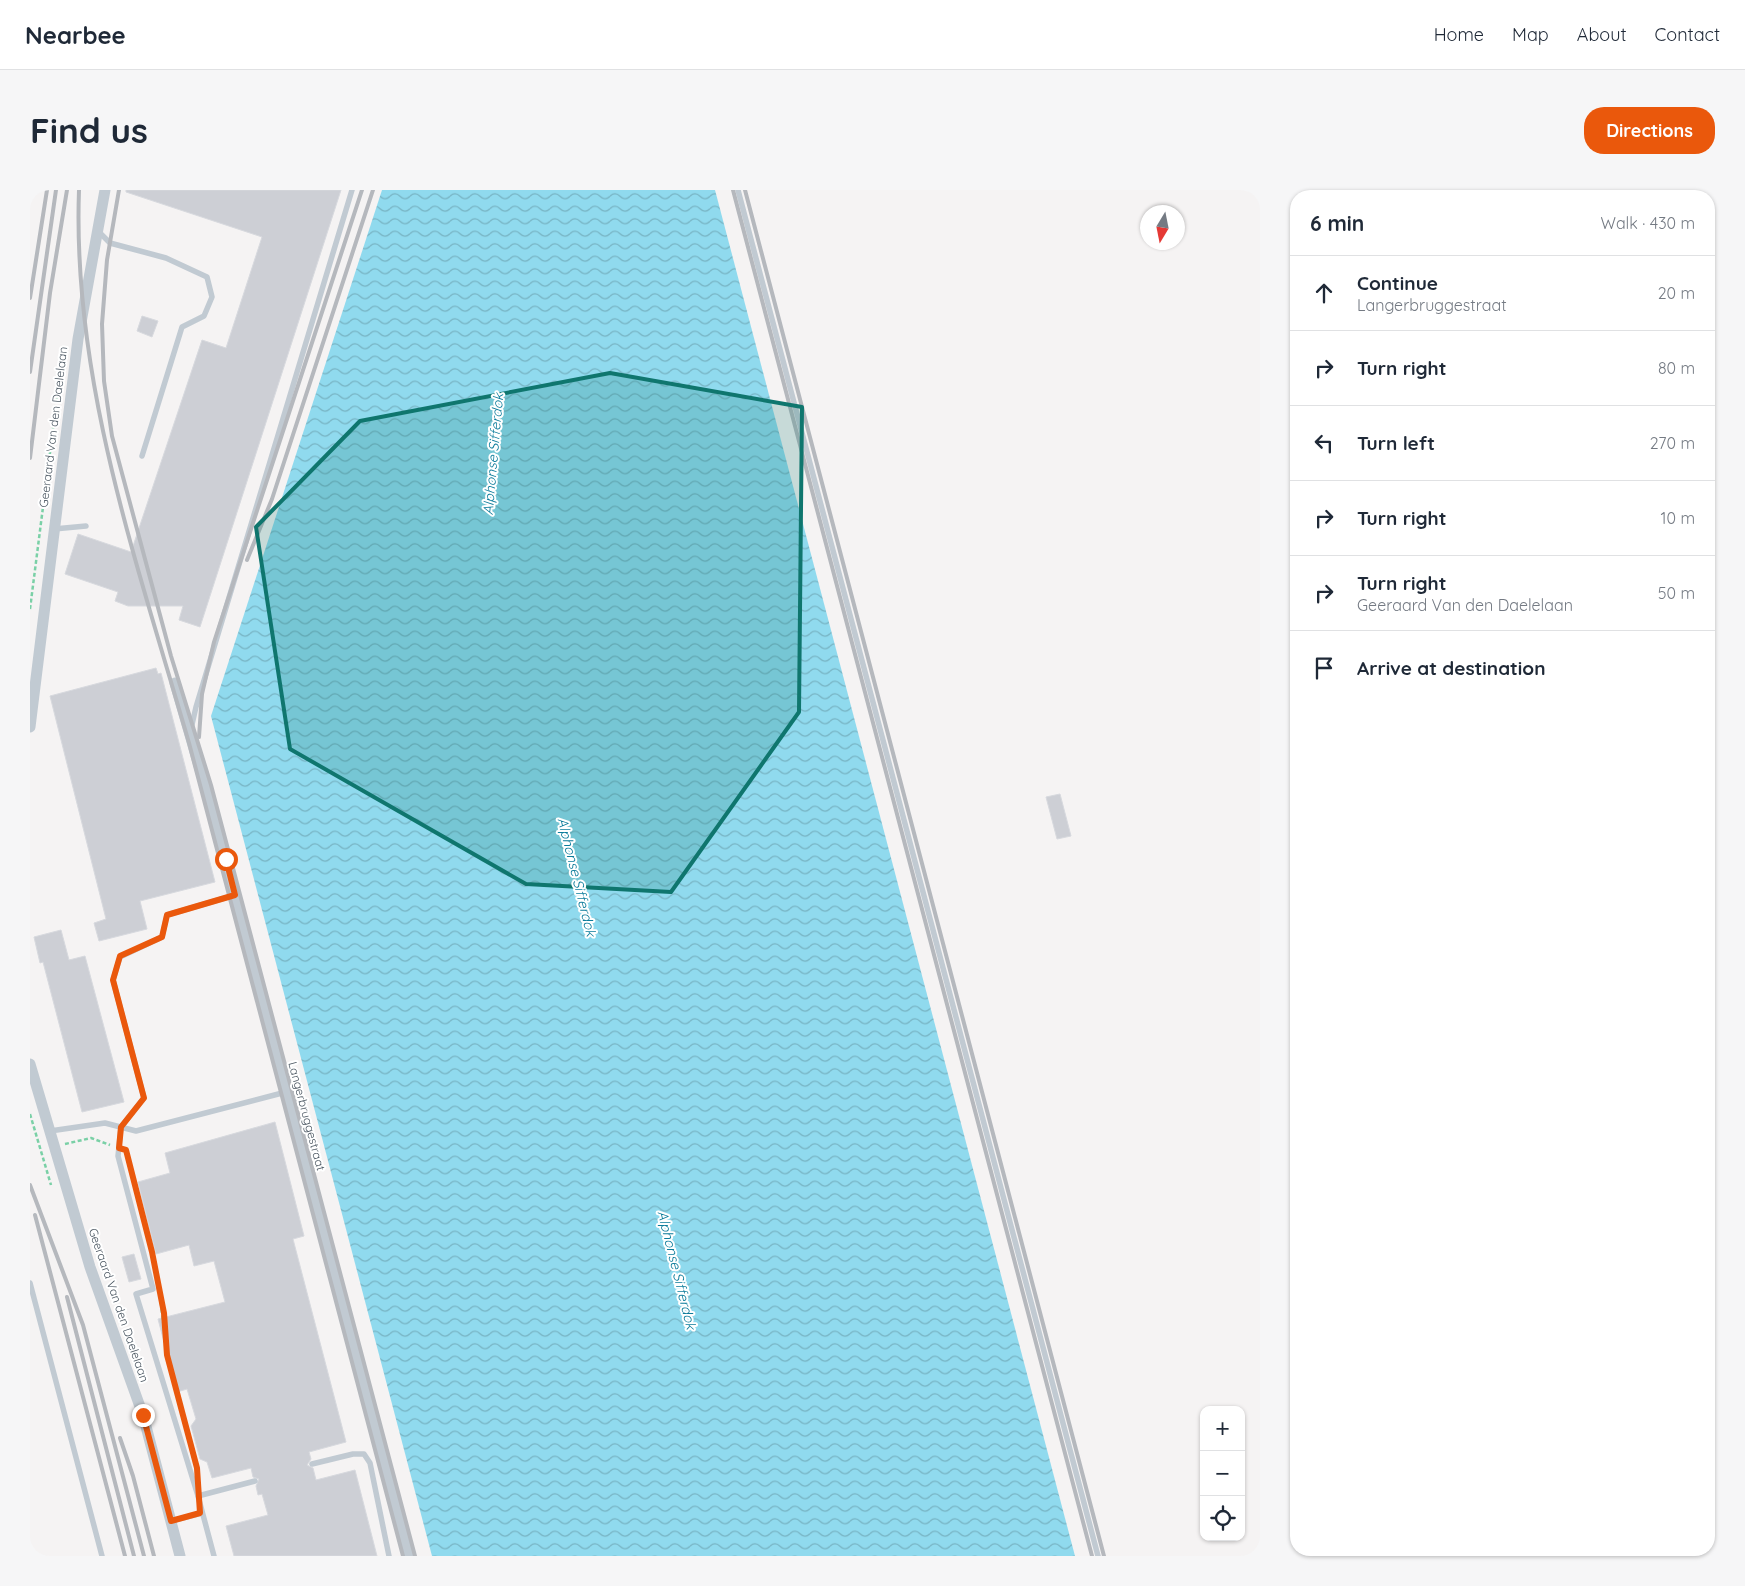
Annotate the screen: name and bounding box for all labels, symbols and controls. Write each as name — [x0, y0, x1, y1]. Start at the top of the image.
text: Nearbee — [25, 20, 126, 50]
text: Home — [1434, 23, 1484, 46]
text: Map — [1512, 23, 1549, 46]
text: About — [1577, 23, 1627, 46]
text: Contact — [1655, 23, 1720, 46]
button: Directions — [1584, 107, 1715, 154]
text: Find us — [30, 108, 148, 152]
north arrow — [1140, 205, 1185, 250]
text: 6 min — [1310, 210, 1364, 236]
text: Walk · 430 m — [1601, 213, 1695, 233]
text: Continue — [1357, 271, 1438, 295]
icon: ahead — [1310, 279, 1338, 307]
text: 20 m — [1658, 283, 1695, 303]
text: Langerbruggestraat — [1357, 295, 1507, 315]
street label: Geeraard Van den Daelelaan — [36, 346, 70, 508]
icon: right — [1310, 354, 1338, 382]
text: Turn right — [1357, 356, 1446, 380]
text: 80 m — [1658, 358, 1695, 378]
water label: Alphonse Sifferdok — [479, 391, 507, 516]
icon: left — [1310, 429, 1338, 457]
text: Turn left — [1357, 431, 1435, 455]
text: 270 m — [1650, 433, 1695, 453]
icon: right — [1310, 504, 1338, 532]
text: Turn right — [1357, 506, 1446, 530]
text: 10 m — [1661, 508, 1695, 528]
text: Turn right — [1357, 571, 1446, 595]
icon: right — [1310, 579, 1338, 607]
text: 50 m — [1658, 583, 1695, 603]
text: Geeraard Van den Daelelaan — [1357, 595, 1573, 615]
icon: arrive — [1310, 654, 1338, 682]
text: Arrive at destination — [1357, 656, 1546, 680]
water label: Alphonse Sifferdok — [554, 816, 601, 940]
route start — [215, 848, 238, 871]
street label: Langerbruggestraat — [285, 1060, 329, 1172]
water label: Alphonse Sifferdok — [654, 1209, 701, 1333]
street label: Geeraard Van den Daelelaan — [86, 1226, 152, 1384]
route end — [132, 1404, 155, 1427]
map controls — [1200, 1406, 1245, 1541]
button: + — [1200, 1406, 1245, 1451]
button: − — [1200, 1451, 1245, 1496]
button: locate — [1200, 1496, 1245, 1541]

